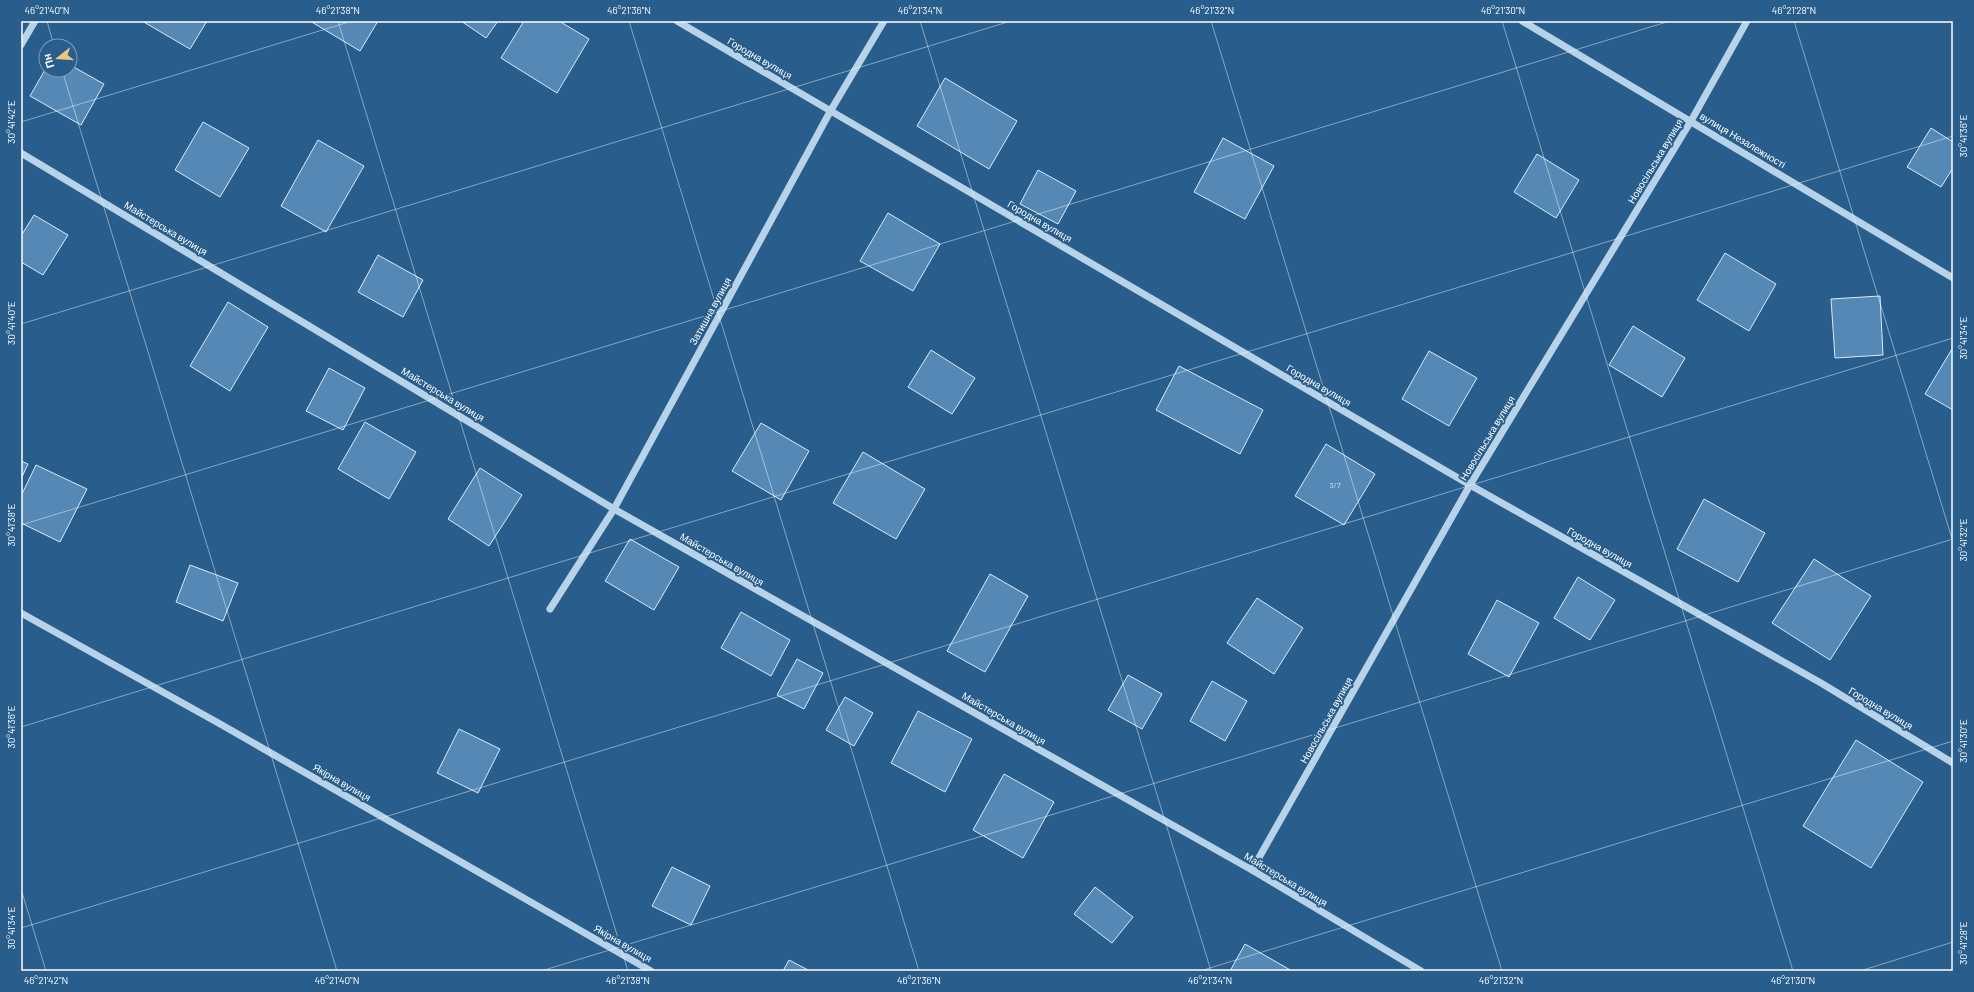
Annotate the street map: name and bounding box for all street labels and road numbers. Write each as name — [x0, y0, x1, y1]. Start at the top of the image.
street label: Городна вулиця — [726, 35, 794, 81]
street label: вулиця Незалежності — [1698, 110, 1788, 170]
street label: Новосільська вулиця — [1625, 116, 1685, 206]
street label: Майстерська вулиця — [122, 198, 210, 258]
street label: Городна вулиця — [1006, 198, 1074, 244]
street label: Затишна вулиця — [687, 275, 733, 347]
street label: Городна вулиця — [1285, 362, 1353, 408]
street label: Майстерська вулиця — [399, 364, 487, 424]
street label: Новосільська вулиця — [1457, 393, 1517, 483]
street label: Городна вулиця — [1565, 524, 1635, 570]
street label: Майстерська вулиця — [678, 530, 766, 588]
street label: Новосільська вулиця — [1297, 675, 1355, 765]
street label: Городна вулиця — [1847, 684, 1915, 732]
street label: Майстерська вулиця — [960, 689, 1048, 747]
street label: Якірна вулиця — [311, 761, 373, 803]
street label: Майстерська вулиця — [1242, 849, 1330, 909]
street label: Якірна вулиця — [592, 922, 654, 964]

